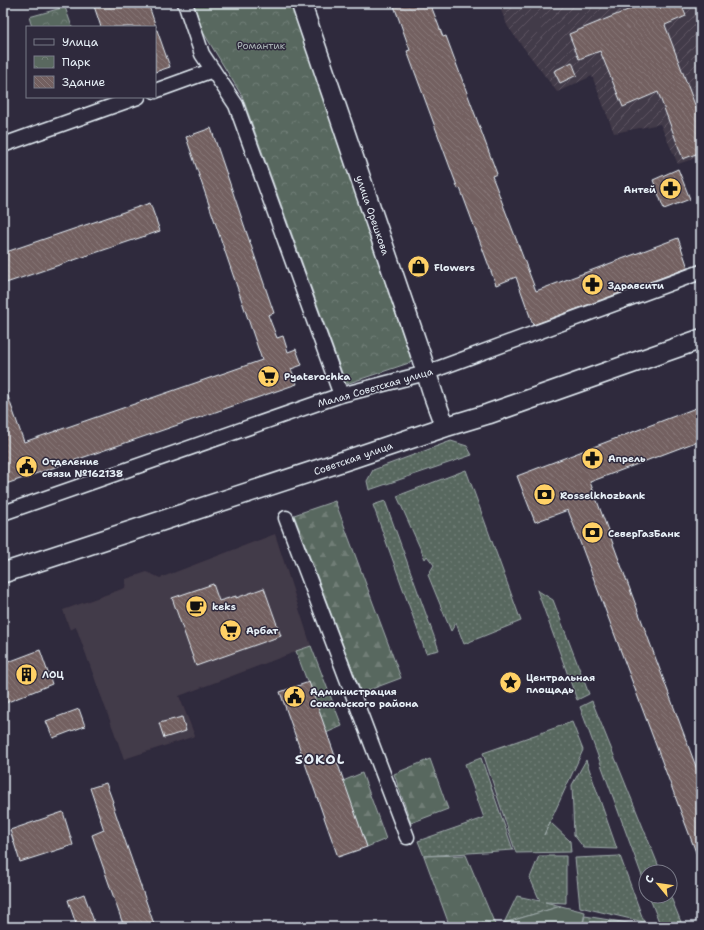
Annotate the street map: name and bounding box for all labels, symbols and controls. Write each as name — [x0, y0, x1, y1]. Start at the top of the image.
legend — [26, 26, 156, 98]
text: Улица — [62, 34, 99, 50]
park label: Романтик — [237, 39, 286, 52]
text: Парк — [62, 54, 91, 70]
text: Здание — [62, 74, 106, 90]
street label: улица Орешкова — [353, 174, 393, 257]
pharmacy icon: Антей — [658, 176, 684, 202]
place label: Антей — [624, 183, 656, 196]
shop icon: Flowers — [406, 254, 432, 280]
place label: Flowers — [434, 261, 475, 274]
pharmacy icon: Здравсити — [580, 272, 606, 298]
place label: Здравсити — [608, 279, 664, 292]
supermarket icon: Pyaterochka — [255, 363, 281, 389]
street label: Малая Советская улица — [316, 365, 435, 410]
place label: Pyaterochka — [284, 370, 351, 383]
street label: Советская улица — [312, 439, 395, 478]
pharmacy icon: Апрель — [579, 445, 605, 471]
place label: Апрель — [608, 452, 646, 465]
public building icon: Отделение связи №162138 — [14, 454, 40, 480]
place label: Отделение связи №162138 — [42, 455, 123, 480]
bank icon: Rosselkhozbank — [531, 482, 557, 508]
place label: Rosselkhozbank — [560, 489, 646, 502]
bank icon: СеверГазБанк — [580, 520, 606, 546]
place label: СеверГазБанк — [608, 527, 681, 540]
cafe icon: keks — [184, 593, 210, 619]
place label: keks — [212, 600, 236, 613]
supermarket icon: Арбат — [218, 617, 244, 643]
place label: Арбат — [246, 624, 278, 637]
building icon: ЛОЦ — [13, 661, 39, 687]
place label: ЛОЦ — [42, 668, 64, 681]
place icon: Центральная площадь — [497, 670, 523, 696]
place label: Центральная площадь — [526, 671, 595, 696]
public building icon: Администрация Сокольского района — [282, 684, 308, 710]
place label: Администрация Сокольского района — [310, 685, 419, 710]
district label: SOKOL — [295, 750, 345, 768]
north arrow — [638, 864, 678, 904]
text: С — [641, 873, 658, 886]

